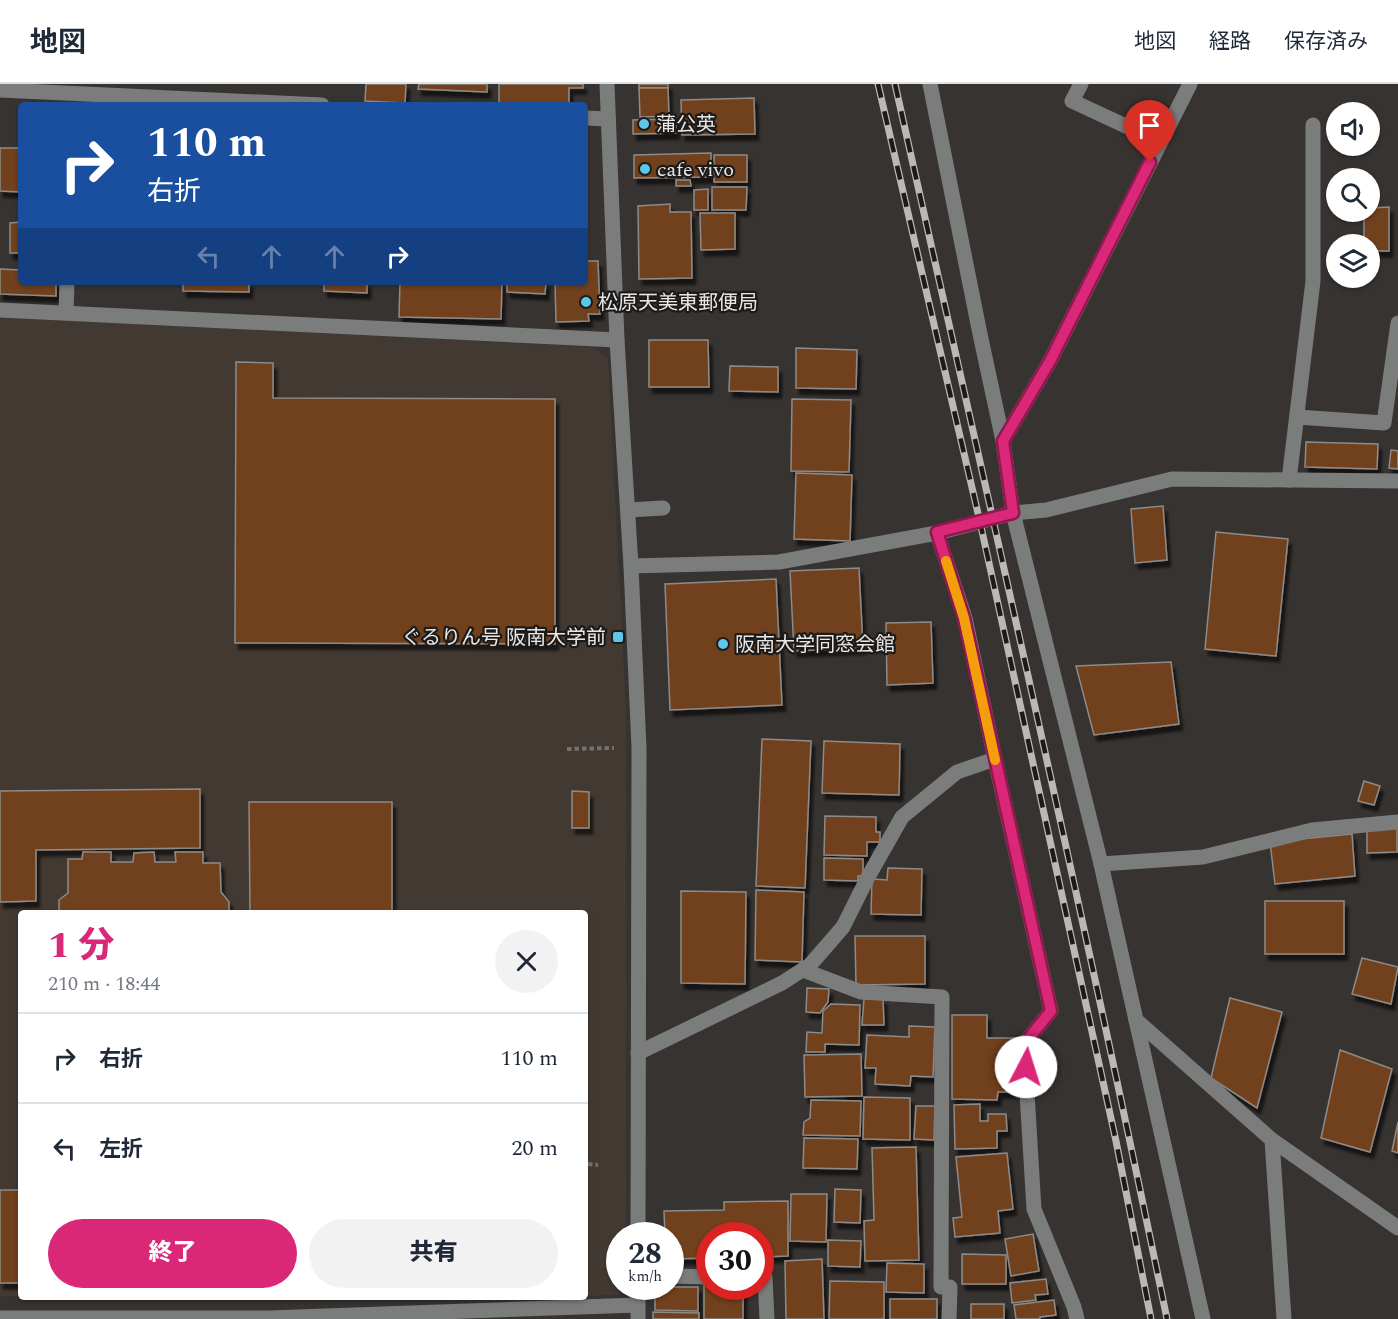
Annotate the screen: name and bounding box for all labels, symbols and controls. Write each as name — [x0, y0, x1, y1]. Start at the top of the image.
text: 地図 — [30, 21, 86, 64]
text: 地図 — [1134, 26, 1176, 58]
text: 経路 — [1209, 26, 1251, 58]
text: 保存済み — [1284, 26, 1368, 58]
pin — [1124, 100, 1175, 162]
map controls — [1326, 102, 1380, 288]
button: sound — [1326, 102, 1380, 156]
icon: arrive — [1133, 109, 1166, 142]
place label: 蒲公英 — [656, 110, 716, 140]
text: 110 m — [147, 112, 266, 175]
marker: 蒲公英 — [637, 117, 651, 131]
icon: right — [48, 126, 126, 204]
place label: cafe vivo — [657, 155, 734, 185]
marker: cafe vivo — [638, 162, 652, 176]
button: search — [1326, 168, 1380, 222]
text: 右折 — [147, 171, 201, 213]
button: layers — [1326, 234, 1380, 288]
icon: left — [192, 240, 225, 273]
icon: ahead — [255, 240, 288, 273]
icon: ahead — [318, 240, 351, 273]
icon: right — [381, 240, 414, 273]
place label: 松原天美東郵便局 — [598, 288, 758, 318]
marker: 松原天美東郵便局 — [579, 295, 593, 309]
place label: ぐるりん号 阪南大学前 — [401, 623, 606, 653]
marker: ぐるりん号 阪南大学前 — [611, 630, 625, 644]
place label: 阪南大学同窓会館 — [735, 630, 895, 660]
marker: 阪南大学同窓会館 — [716, 637, 730, 651]
text: 1 分 — [48, 919, 115, 974]
button: close — [495, 930, 558, 993]
text: 210 m · 18:44 — [48, 969, 160, 999]
position arrow — [994, 1035, 1058, 1099]
icon: right — [48, 1042, 81, 1075]
text: 110 m — [501, 1042, 558, 1075]
text: 右折 — [99, 1043, 143, 1076]
icon: left — [48, 1132, 81, 1165]
text: 20 m — [512, 1132, 558, 1165]
text: 左折 — [99, 1133, 143, 1166]
button: 終了 — [48, 1219, 297, 1288]
button: 共有 — [309, 1219, 558, 1288]
speed limit sign: 30 — [696, 1222, 774, 1300]
text: 28 — [628, 1231, 662, 1277]
text: km/h — [628, 1265, 662, 1288]

